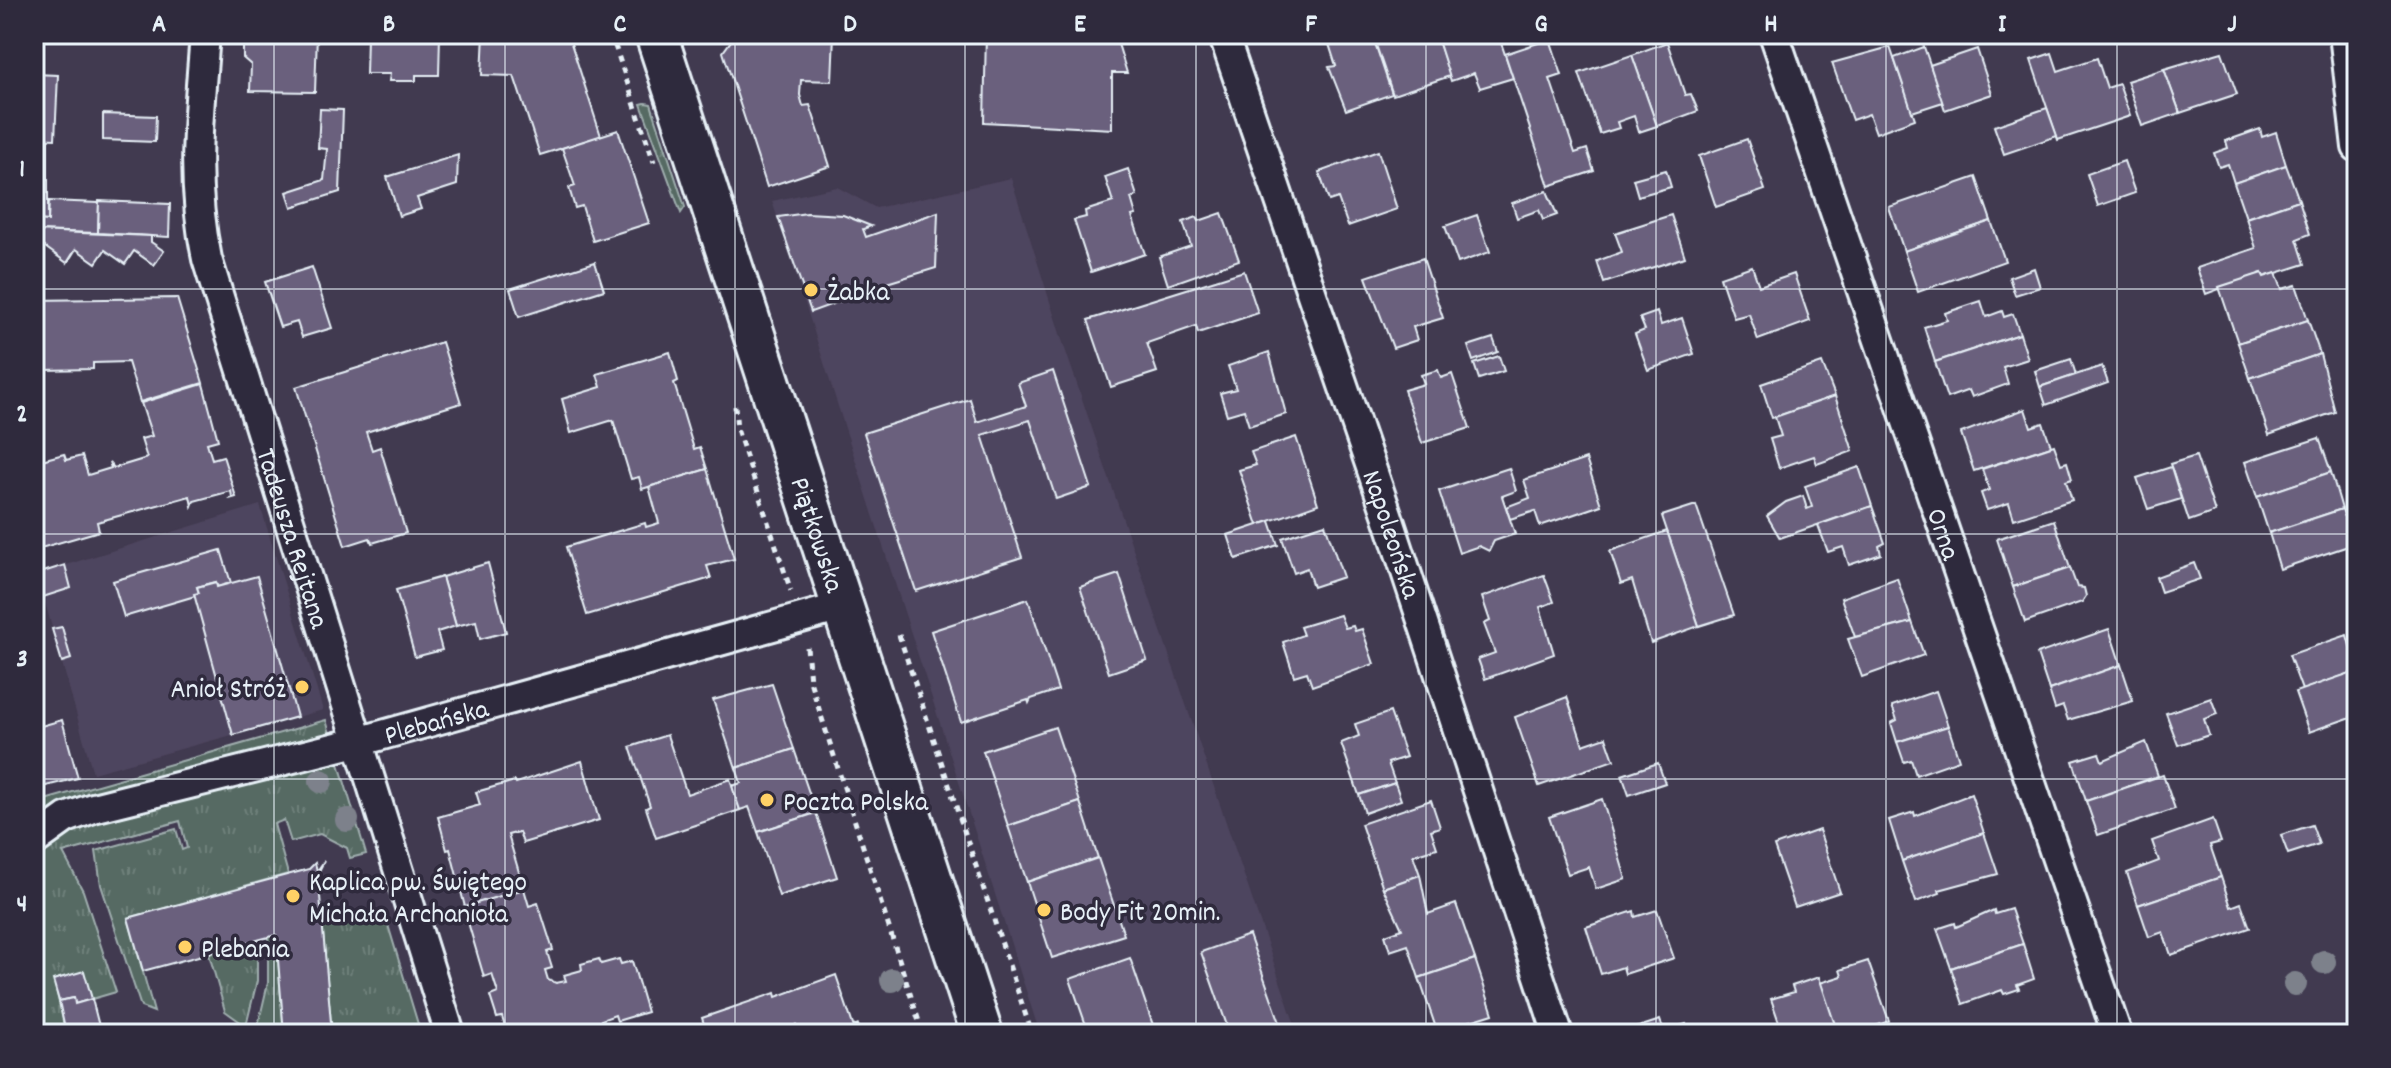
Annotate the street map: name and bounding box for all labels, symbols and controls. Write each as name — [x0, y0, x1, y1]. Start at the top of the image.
text: A — [152, 7, 166, 44]
text: B — [383, 7, 395, 44]
text: C — [614, 7, 627, 44]
text: D — [843, 7, 857, 44]
text: E — [1074, 7, 1086, 44]
text: F — [1305, 7, 1317, 44]
text: G — [1534, 7, 1548, 44]
text: H — [1764, 7, 1778, 44]
text: I — [1998, 7, 2007, 44]
text: J — [2227, 7, 2237, 44]
text: 1 — [19, 152, 25, 189]
place label: Żabka — [827, 275, 890, 315]
marker: Żabka — [802, 281, 820, 299]
text: 2 — [16, 397, 28, 434]
street label: Tadeusza Rejtana — [243, 444, 337, 635]
street label: Napoleońska — [1349, 466, 1429, 606]
street label: Piątkowska — [777, 473, 852, 599]
street label: Orna — [1913, 504, 1968, 567]
text: 3 — [16, 642, 28, 679]
place label: Anioł Stróż — [171, 672, 286, 712]
marker: Anioł Stróż — [293, 678, 311, 696]
street label: Plebańska — [380, 691, 494, 759]
place label: Poczta Polska — [783, 785, 929, 825]
marker: Poczta Polska — [758, 791, 776, 809]
place label: Kaplica pw. Świętego Michała Archanioła — [309, 865, 527, 937]
text: 4 — [17, 887, 27, 924]
marker: Kaplica pw. Świętego Michała Archanioła — [284, 887, 302, 905]
place label: Body Fit 20min. — [1060, 895, 1220, 935]
marker: Body Fit 20min. — [1035, 901, 1053, 919]
place label: Plebania — [201, 932, 290, 972]
marker: Plebania — [176, 938, 194, 956]

